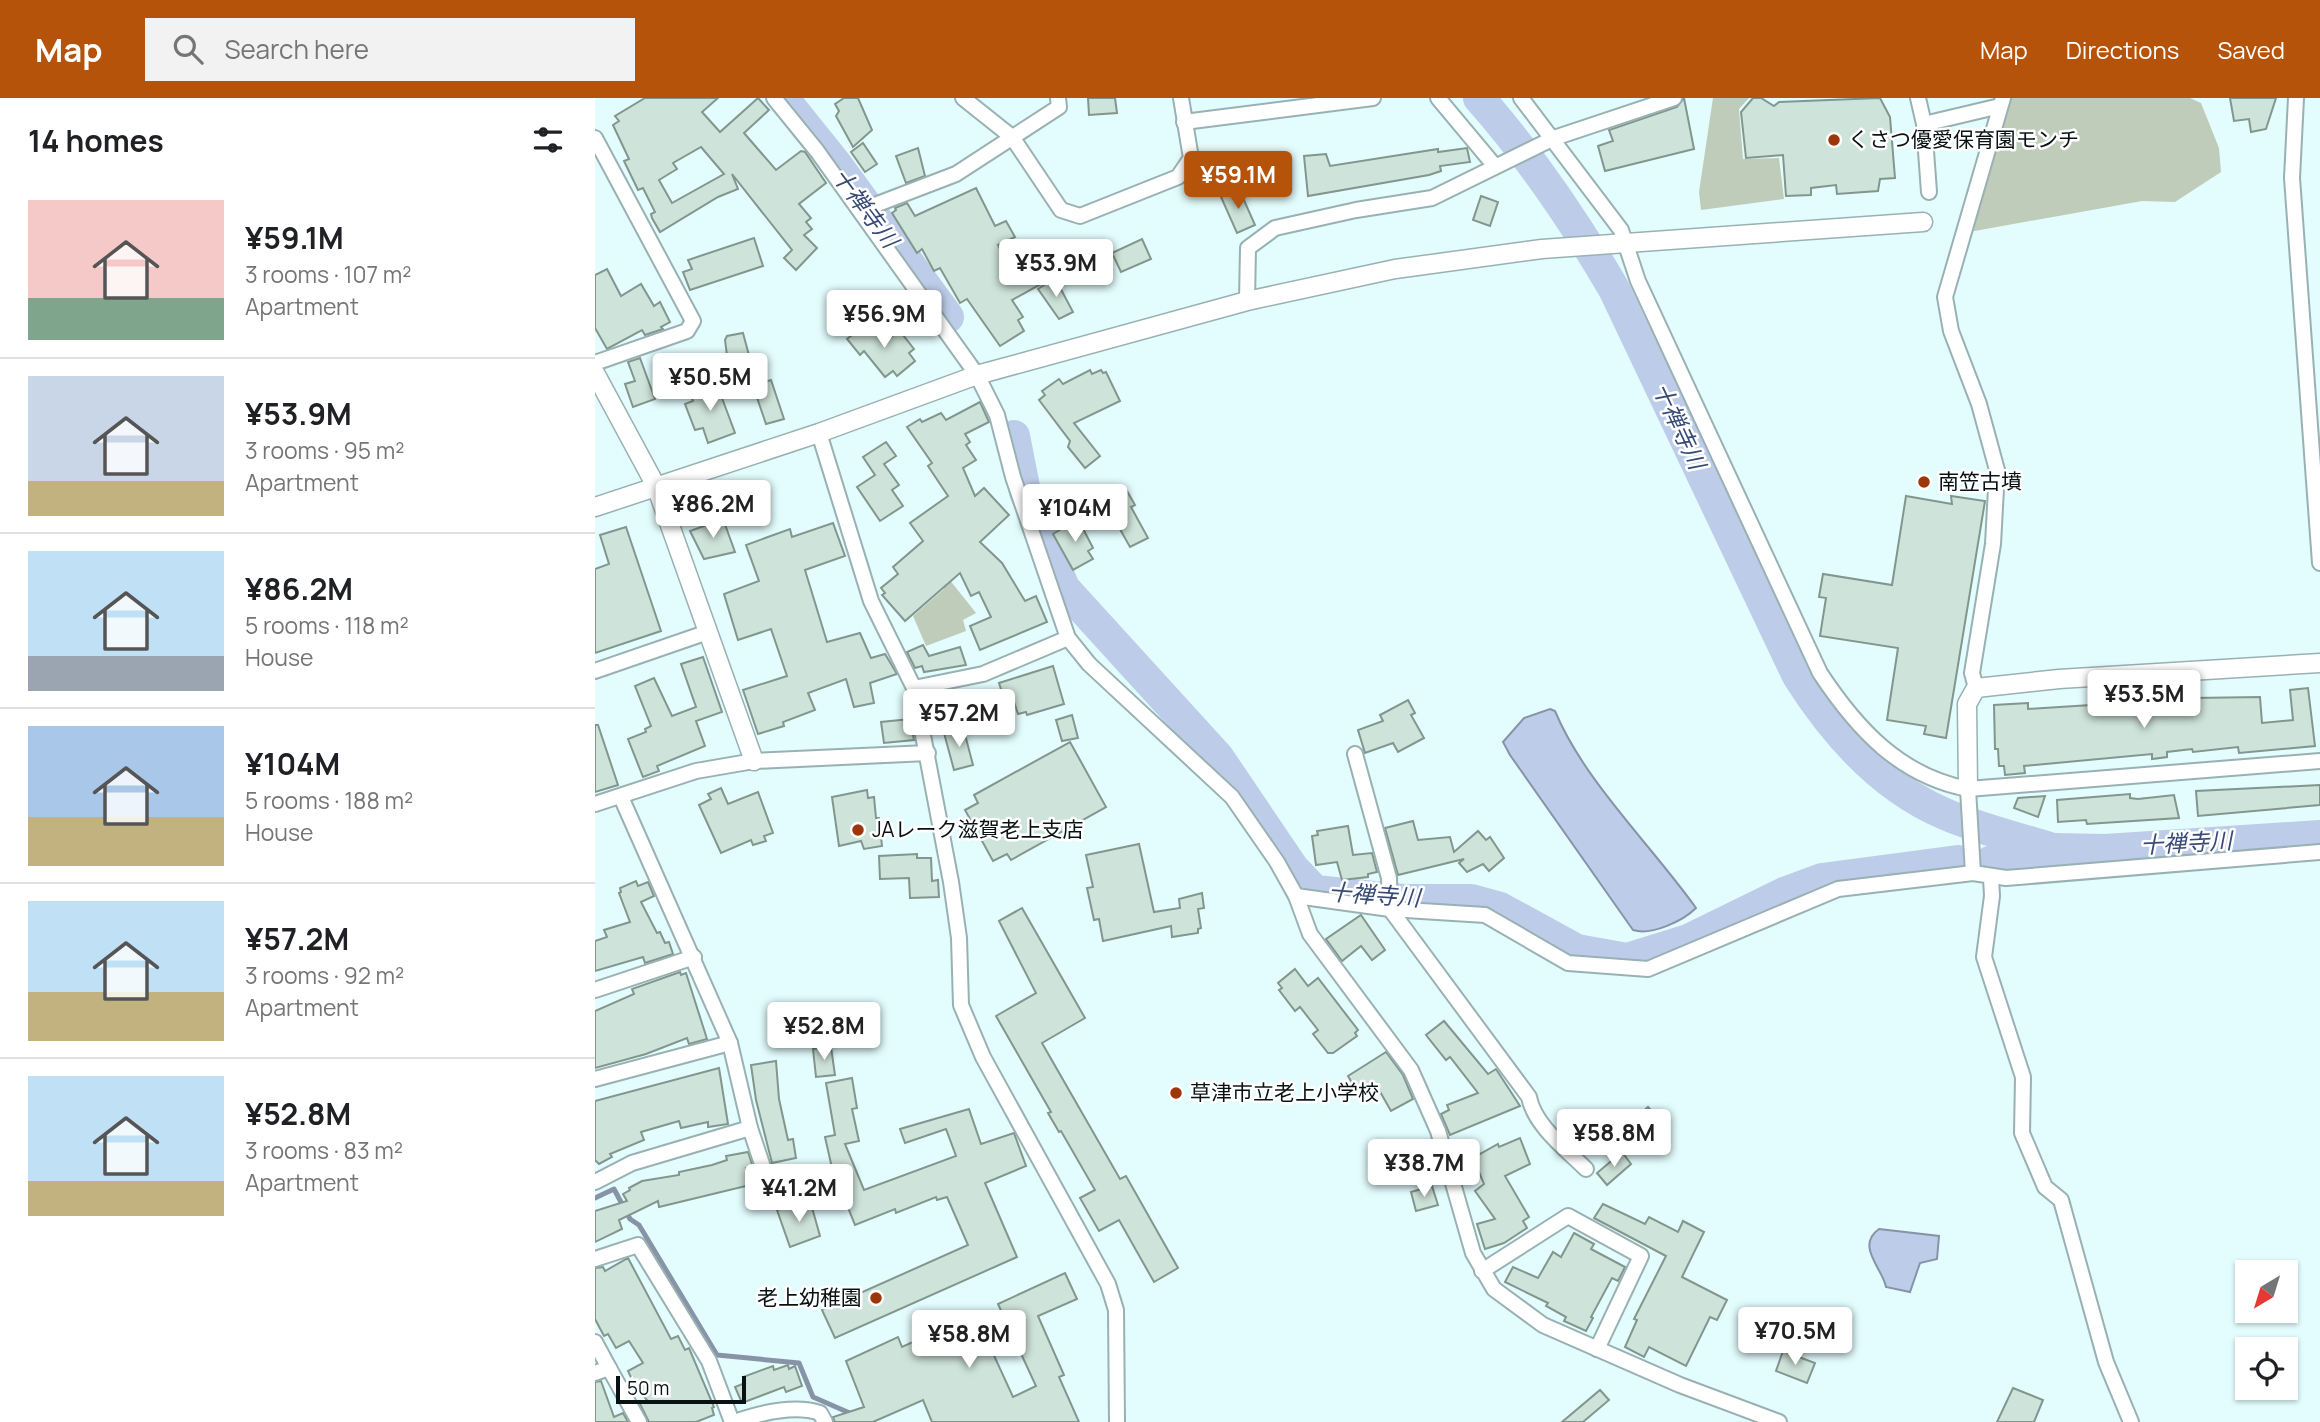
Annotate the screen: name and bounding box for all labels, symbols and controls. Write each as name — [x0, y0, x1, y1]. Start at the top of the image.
search box — [145, 18, 635, 81]
text: Map — [35, 27, 103, 72]
icon: search — [169, 30, 207, 68]
text: Search here — [225, 31, 369, 67]
text: Map — [1980, 33, 2028, 66]
text: Directions — [2066, 33, 2179, 66]
text: Saved — [2217, 33, 2285, 66]
text: 14 homes — [28, 120, 164, 161]
icon: filters — [529, 121, 567, 159]
place label: くさつ優愛保育園モンチ — [1848, 125, 2079, 153]
marker: くさつ優愛保育園モンチ — [1826, 132, 1842, 148]
pin: ¥59.1M — [1181, 152, 1295, 211]
text: ¥59.1M — [1200, 158, 1276, 190]
water label: 十禅寺川 — [825, 161, 908, 256]
text: ¥59.1M — [245, 217, 344, 258]
icon: home — [84, 228, 168, 312]
pin: ¥53.9M — [999, 240, 1113, 299]
text: ¥53.9M — [1015, 246, 1097, 278]
text: 3 rooms · 107 m² — [245, 258, 411, 290]
text: Apartment — [245, 290, 359, 322]
pin: ¥56.9M — [827, 290, 941, 350]
text: ¥56.9M — [843, 297, 925, 329]
pin: ¥50.5M — [653, 354, 767, 413]
text: ¥50.5M — [669, 360, 751, 392]
water label: 十禅寺川 — [1646, 377, 1715, 477]
text: ¥53.9M — [245, 393, 352, 434]
icon: home — [84, 404, 168, 488]
text: 3 rooms · 95 m² — [245, 434, 404, 466]
text: Apartment — [245, 466, 359, 498]
place label: 南笠古墳 — [1938, 467, 2022, 495]
marker: 南笠古墳 — [1916, 474, 1932, 490]
pin: ¥86.2M — [656, 480, 770, 540]
pin: ¥104M — [1026, 484, 1124, 544]
text: ¥86.2M — [672, 487, 754, 519]
text: ¥104M — [1039, 491, 1111, 523]
text: ¥86.2M — [245, 568, 353, 609]
icon: home — [84, 579, 168, 663]
text: 5 rooms · 118 m² — [245, 609, 409, 641]
text: House — [245, 641, 314, 673]
pin: ¥53.5M — [2087, 670, 2201, 730]
text: ¥53.5M — [2103, 677, 2185, 709]
pin: ¥57.2M — [902, 690, 1016, 749]
text: ¥57.2M — [919, 696, 999, 728]
text: ¥104M — [245, 743, 340, 784]
icon: home — [84, 754, 168, 838]
text: 5 rooms · 188 m² — [245, 784, 413, 816]
place label: JAレーク滋賀老上支店 — [872, 815, 1084, 843]
text: House — [245, 816, 314, 848]
marker: JAレーク滋賀老上支店 — [850, 822, 866, 838]
water label: 十禅寺川 — [2139, 823, 2236, 860]
water label: 十禅寺川 — [1327, 875, 1424, 913]
text: ¥57.2M — [245, 918, 349, 959]
icon: home — [84, 929, 168, 1013]
text: 3 rooms · 92 m² — [245, 959, 404, 991]
text: Apartment — [245, 991, 359, 1023]
pin: ¥52.8M — [767, 1002, 881, 1062]
text: ¥52.8M — [783, 1009, 865, 1041]
place label: 草津市立老上小学校 — [1190, 1078, 1379, 1106]
marker: 草津市立老上小学校 — [1168, 1085, 1184, 1101]
text: ¥52.8M — [245, 1093, 351, 1134]
icon: home — [84, 1104, 168, 1188]
pin: ¥58.8M — [1557, 1110, 1671, 1169]
text: ¥58.8M — [1573, 1116, 1655, 1148]
text: 3 rooms · 83 m² — [245, 1134, 403, 1166]
pin: ¥38.7M — [1367, 1140, 1481, 1199]
text: ¥38.7M — [1384, 1146, 1464, 1178]
pin: ¥41.2M — [742, 1164, 856, 1224]
text: Apartment — [245, 1166, 359, 1198]
text: ¥41.2M — [761, 1171, 837, 1203]
north arrow — [2235, 1260, 2298, 1323]
map controls — [2235, 1260, 2298, 1400]
place label: 老上幼稚園 — [757, 1283, 862, 1311]
marker: 老上幼稚園 — [868, 1290, 884, 1306]
pin: ¥70.5M — [1738, 1308, 1852, 1367]
pin: ¥58.8M — [912, 1310, 1026, 1370]
text: ¥70.5M — [1754, 1314, 1836, 1346]
text: ¥58.8M — [928, 1317, 1010, 1349]
button: locate — [2235, 1337, 2298, 1400]
scale bar — [616, 1373, 745, 1405]
text: 50 m — [627, 1375, 669, 1401]

